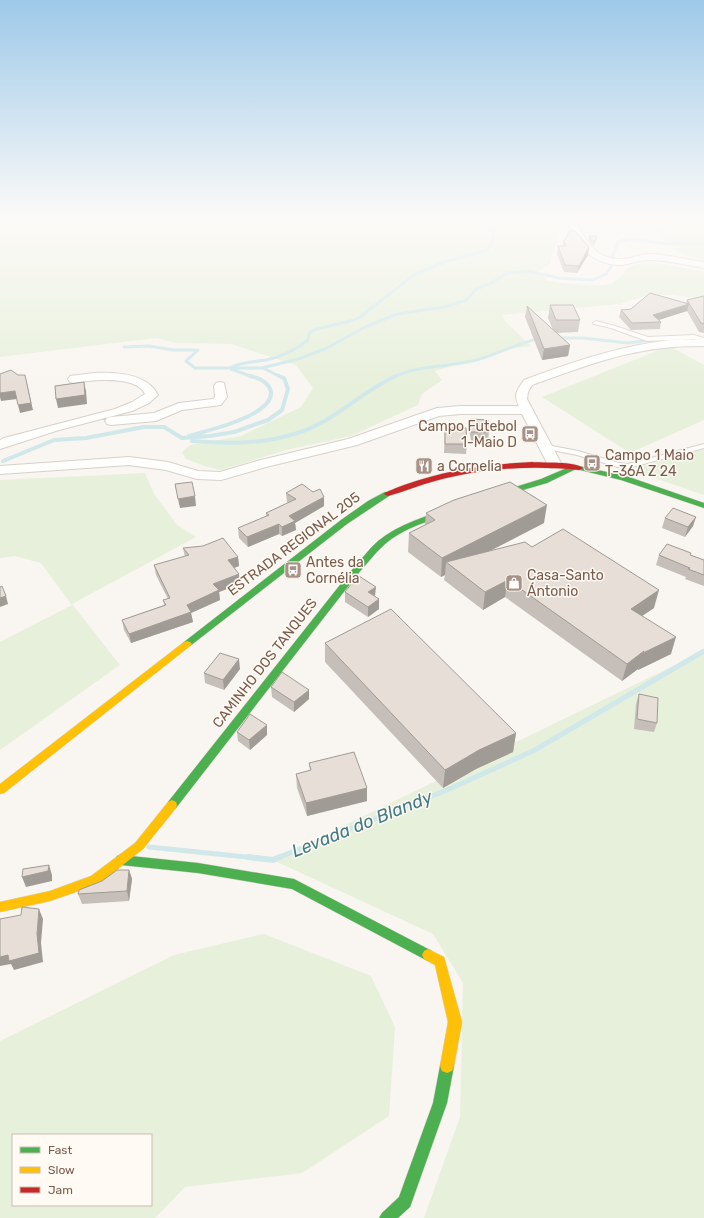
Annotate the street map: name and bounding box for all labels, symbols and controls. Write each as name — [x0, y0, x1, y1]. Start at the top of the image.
place label: Campo Futebol 1-Maio D — [418, 418, 517, 451]
bus stop icon: Campo Futebol 1-Maio D — [520, 424, 540, 444]
place label: Campo 1 Maio T-36A Z 24 — [605, 447, 694, 480]
bus stop icon: Campo 1 Maio T-36A Z 24 — [582, 453, 602, 473]
restaurant icon: a Cornelia — [414, 456, 434, 476]
place label: a Cornelia — [437, 458, 502, 475]
street label: ESTRADA REGIONAL 205 — [224, 489, 364, 599]
place label: Antes da Cornélia — [306, 554, 364, 587]
bus stop icon: Antes da Cornélia — [283, 560, 303, 580]
place label: Casa-Santo Ántonio — [527, 567, 604, 600]
shop icon: Casa-Santo Ántonio — [504, 573, 524, 593]
street label: CAMINHO DOS TANQUES — [209, 595, 321, 731]
water label: Levada do Blandy — [288, 785, 436, 862]
legend — [12, 1134, 152, 1206]
text: Fast — [48, 1143, 72, 1157]
text: Slow — [48, 1163, 75, 1177]
text: Jam — [48, 1183, 73, 1197]

